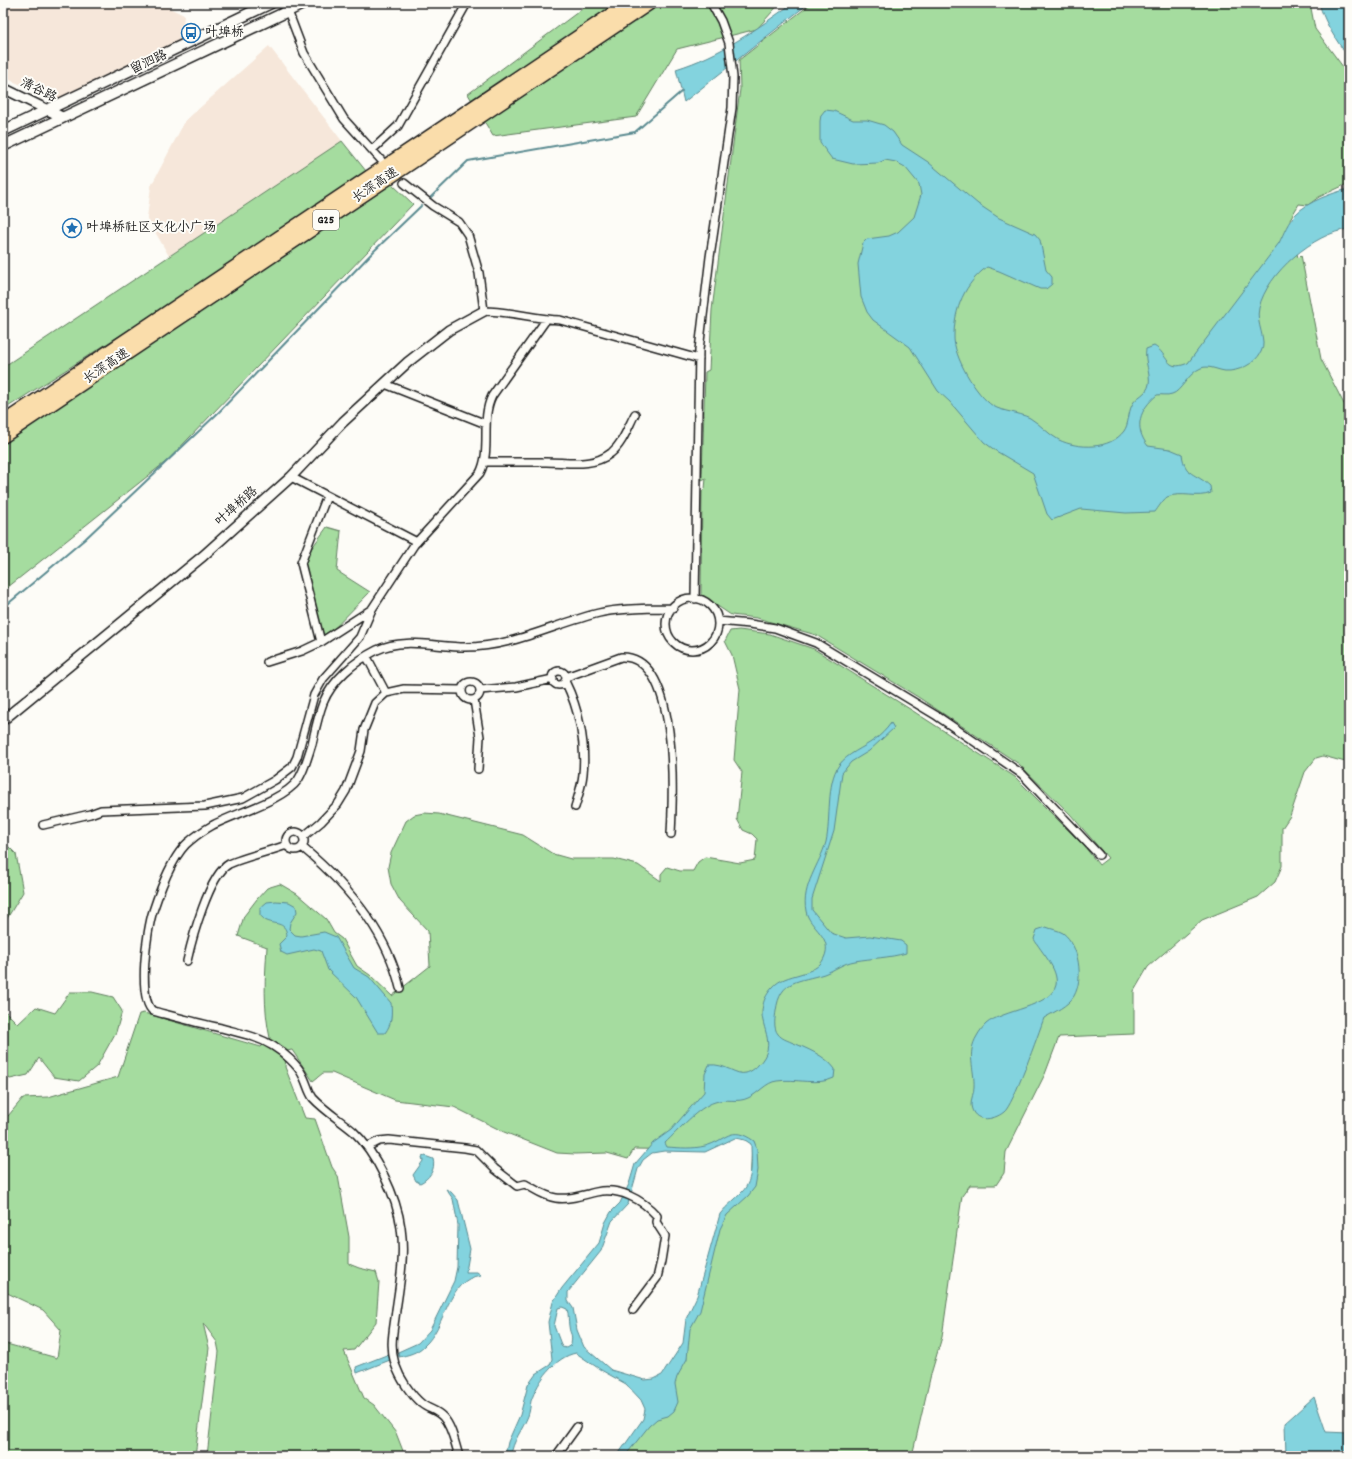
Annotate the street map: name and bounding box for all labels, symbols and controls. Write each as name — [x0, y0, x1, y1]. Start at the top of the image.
bus stop icon: 叶埠桥 — [180, 22, 202, 44]
place label: 叶埠桥 — [205, 24, 244, 43]
street label: 留泗路 — [127, 46, 171, 80]
street label: 清谷路 — [16, 74, 60, 108]
street label: 长深高速 — [349, 164, 403, 208]
road number: G25 — [313, 210, 339, 230]
place icon: 叶埠桥社区文化小广场 — [61, 217, 83, 239]
place label: 叶埠桥社区文化小广场 — [86, 219, 216, 238]
street label: 长深高速 — [80, 345, 134, 389]
street label: 叶埠桥路 — [211, 483, 263, 531]

